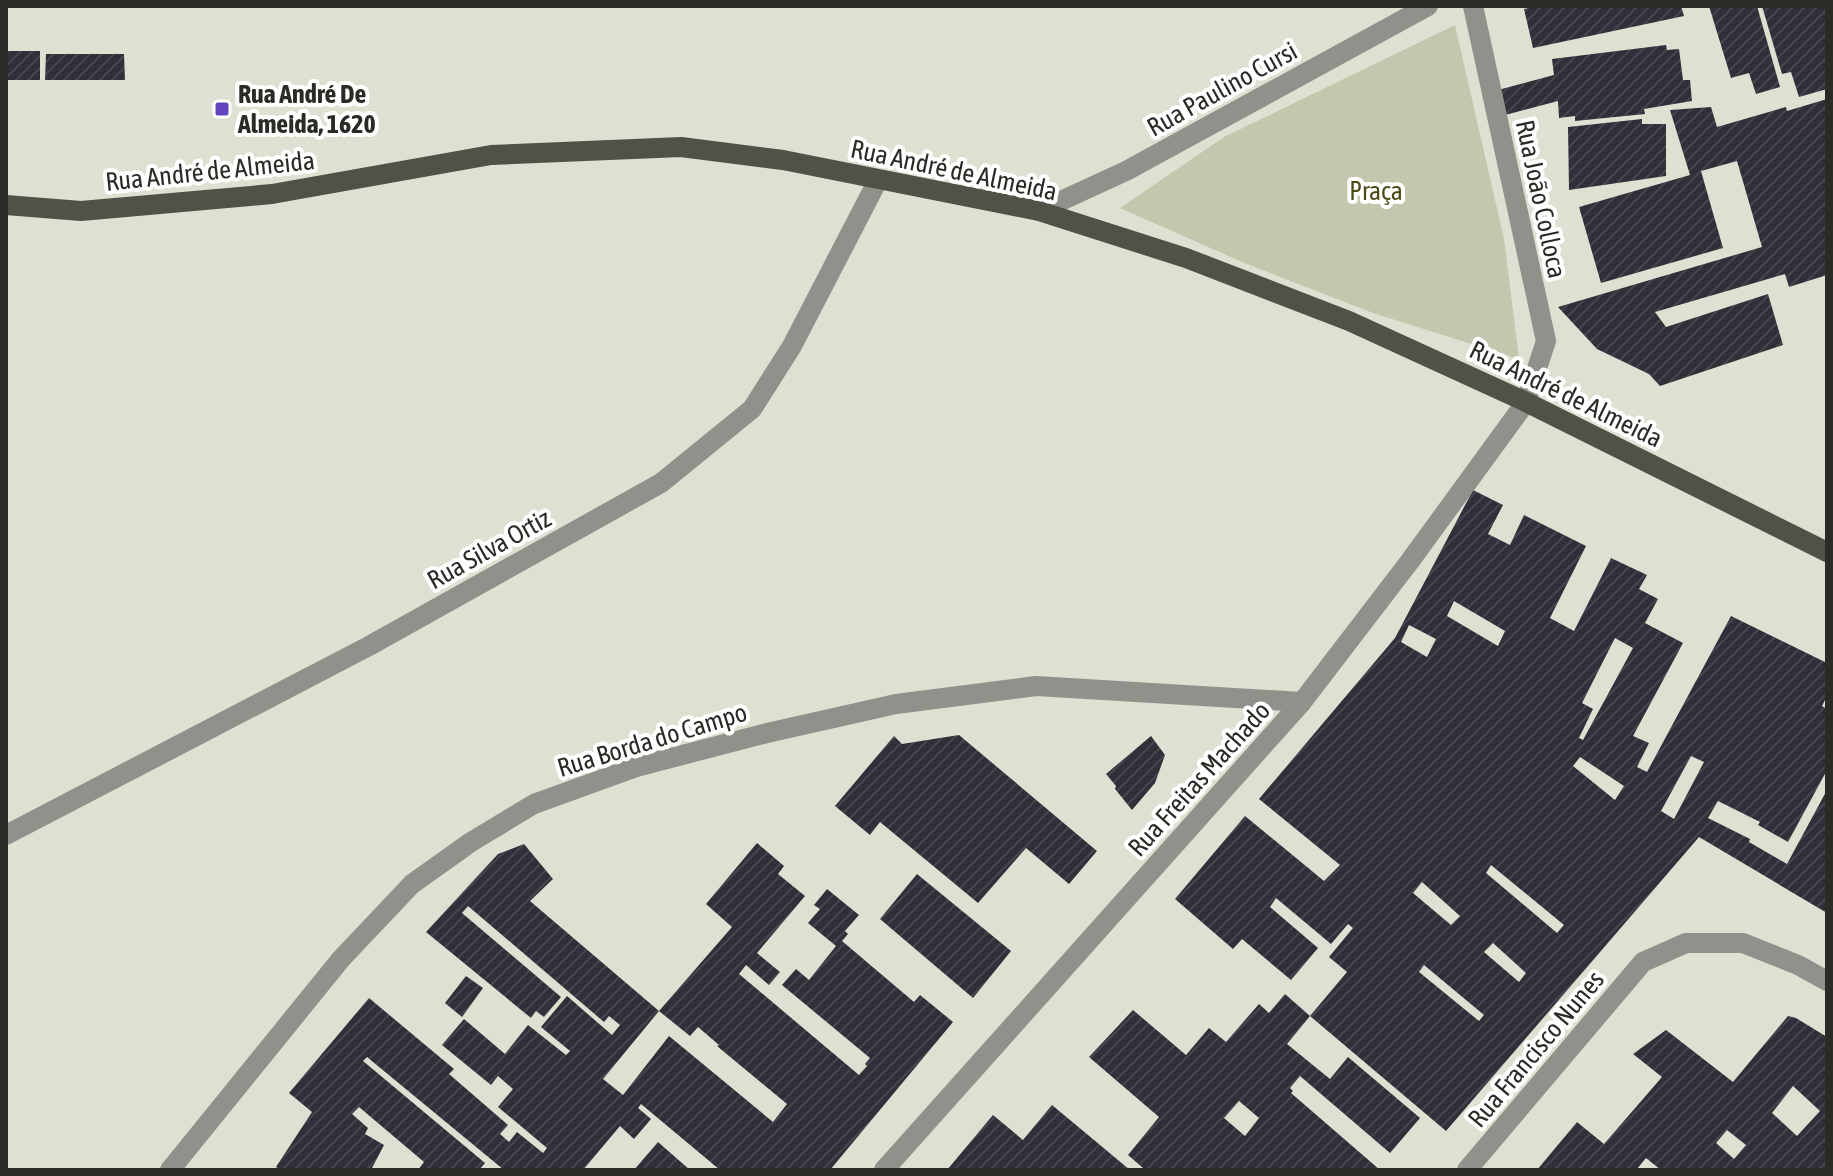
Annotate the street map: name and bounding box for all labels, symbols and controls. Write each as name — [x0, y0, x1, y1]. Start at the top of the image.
street label: Rua Paulino Cursi — [1142, 36, 1302, 142]
place label: Rua André De Almeida, 1620 — [237, 79, 376, 139]
marker: Rua André De Almeida, 1620 — [213, 100, 231, 118]
street label: Rua João Colloca — [1510, 117, 1572, 281]
street label: Rua André de Almeida — [848, 133, 1060, 207]
street label: Rua André de Almeida — [104, 145, 316, 197]
park label: Praça — [1349, 176, 1403, 206]
street label: Rua André de Almeida — [1465, 334, 1667, 454]
street label: Rua Silva Ortiz — [422, 503, 556, 595]
street label: Rua Freitas Machado — [1122, 696, 1276, 862]
street label: Rua Borda do Campo — [554, 697, 750, 783]
street label: Rua Francisco Nunes — [1462, 965, 1610, 1133]

